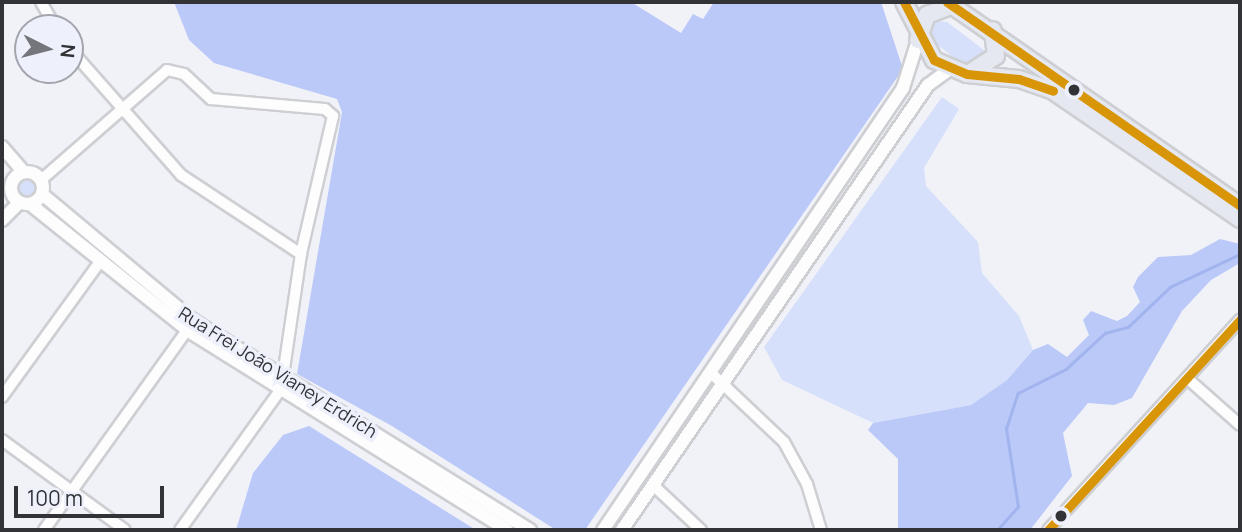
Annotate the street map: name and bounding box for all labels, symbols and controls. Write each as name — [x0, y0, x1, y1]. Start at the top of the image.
north arrow — [14, 14, 84, 84]
text: N — [54, 43, 82, 59]
unlabelled marker — [1067, 83, 1081, 97]
street label: Rua Frei João Vianey Erdrich — [175, 302, 381, 442]
scale bar — [18, 472, 168, 516]
text: 100 m — [27, 484, 83, 512]
unlabelled marker — [1054, 509, 1068, 523]

